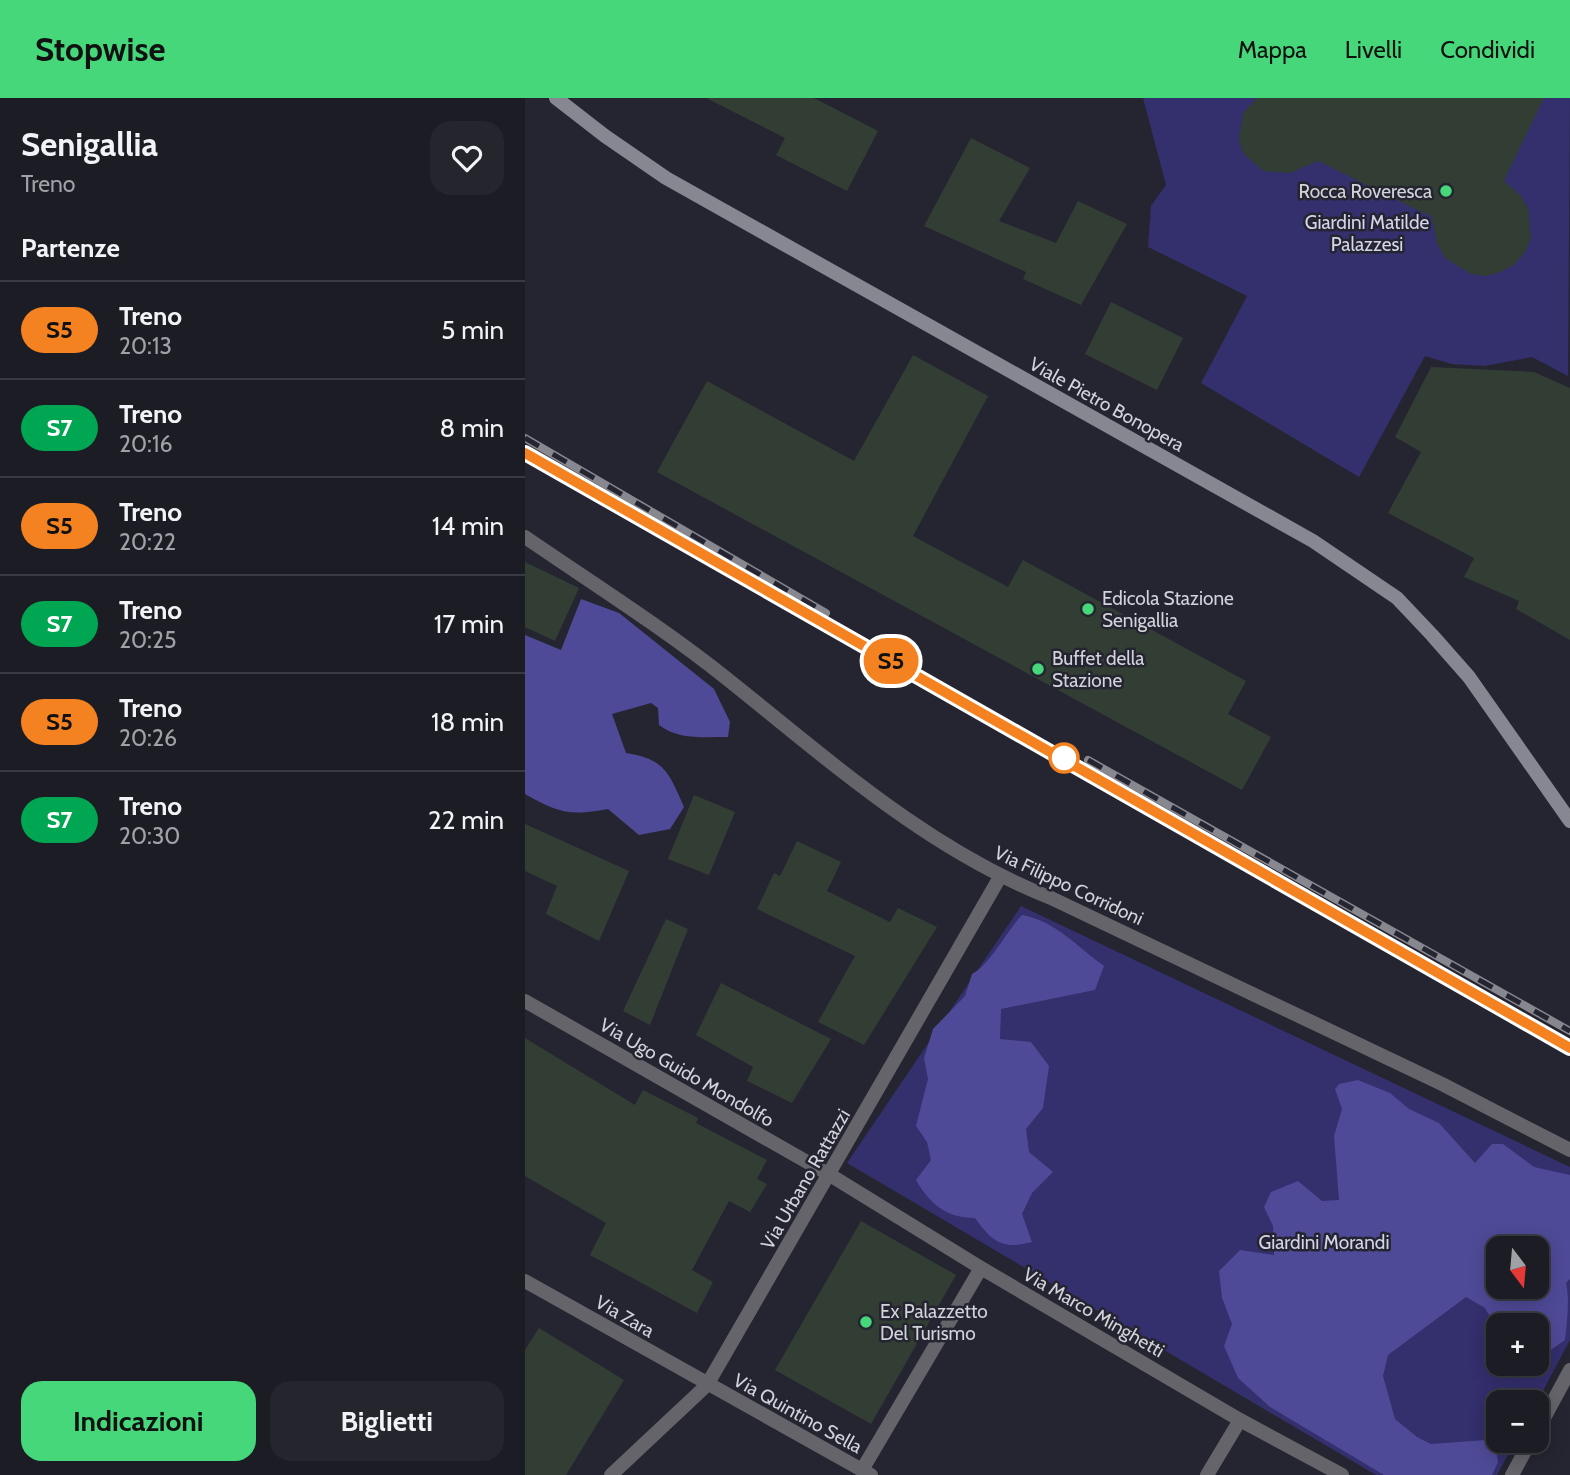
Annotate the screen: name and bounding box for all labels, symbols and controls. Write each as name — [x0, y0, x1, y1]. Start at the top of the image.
text: Stopwise — [35, 29, 165, 69]
text: Mappa — [1238, 35, 1307, 64]
text: Livelli — [1345, 35, 1402, 64]
text: Condividi — [1440, 35, 1535, 64]
button: heart — [430, 121, 504, 195]
text: Senigallia — [21, 124, 158, 164]
text: Treno — [21, 170, 76, 198]
place label: Rocca Roveresca — [1299, 180, 1432, 203]
marker: Rocca Roveresca — [1438, 183, 1454, 199]
park label: Giardini Matilde Palazzesi — [1305, 211, 1429, 256]
text: Partenze — [21, 232, 120, 264]
text: Treno — [119, 300, 182, 332]
text: 5 min — [441, 314, 504, 346]
text: S5 — [46, 315, 73, 344]
text: 20:13 — [119, 332, 172, 360]
street label: Viale Pietro Bonopera — [1025, 352, 1188, 457]
text: Treno — [119, 398, 182, 430]
text: 8 min — [440, 412, 504, 444]
text: S7 — [46, 413, 73, 442]
text: 20:16 — [119, 430, 172, 458]
text: Treno — [119, 496, 182, 528]
text: 14 min — [432, 510, 504, 542]
text: S5 — [46, 511, 73, 540]
text: 20:22 — [119, 528, 176, 556]
place label: Edicola Stazione Senigallia — [1102, 587, 1234, 632]
text: Treno — [119, 594, 182, 626]
marker: Edicola Stazione Senigallia — [1080, 601, 1096, 617]
text: 17 min — [434, 608, 504, 640]
text: S7 — [46, 609, 73, 638]
text: 20:25 — [119, 626, 176, 654]
line badge: S5 — [859, 638, 923, 684]
text: S5 — [878, 646, 904, 675]
place label: Buffet della Stazione — [1052, 647, 1144, 692]
marker: Buffet della Stazione — [1030, 661, 1046, 677]
text: Treno — [119, 692, 182, 724]
text: 18 min — [431, 706, 504, 738]
text: S5 — [46, 707, 73, 736]
text: 20:26 — [119, 724, 177, 752]
unlabelled marker — [1049, 743, 1079, 773]
text: Treno — [119, 790, 182, 822]
text: 22 min — [428, 804, 504, 836]
text: S7 — [46, 805, 73, 834]
text: 20:30 — [119, 822, 180, 850]
street label: Via Filippo Corridoni — [991, 841, 1147, 930]
street label: Via Ugo Guido Mondolfo — [595, 1013, 778, 1132]
street label: Via Urbano Rattazzi — [756, 1105, 855, 1254]
park label: Giardini Morandi — [1259, 1231, 1389, 1254]
north arrow — [1486, 1236, 1549, 1298]
map controls — [1486, 1236, 1549, 1453]
street label: Via Marco Minghetti — [1019, 1263, 1169, 1362]
street label: Via Zara — [591, 1290, 658, 1342]
place label: Ex Palazzetto Del Turismo — [880, 1300, 988, 1345]
button: + — [1486, 1313, 1549, 1376]
marker: Ex Palazzetto Del Turismo — [858, 1314, 874, 1330]
street label: Via Quintino Sella — [729, 1369, 866, 1458]
button: Indicazioni — [21, 1381, 256, 1461]
button: Biglietti — [270, 1381, 504, 1461]
button: − — [1486, 1390, 1549, 1453]

